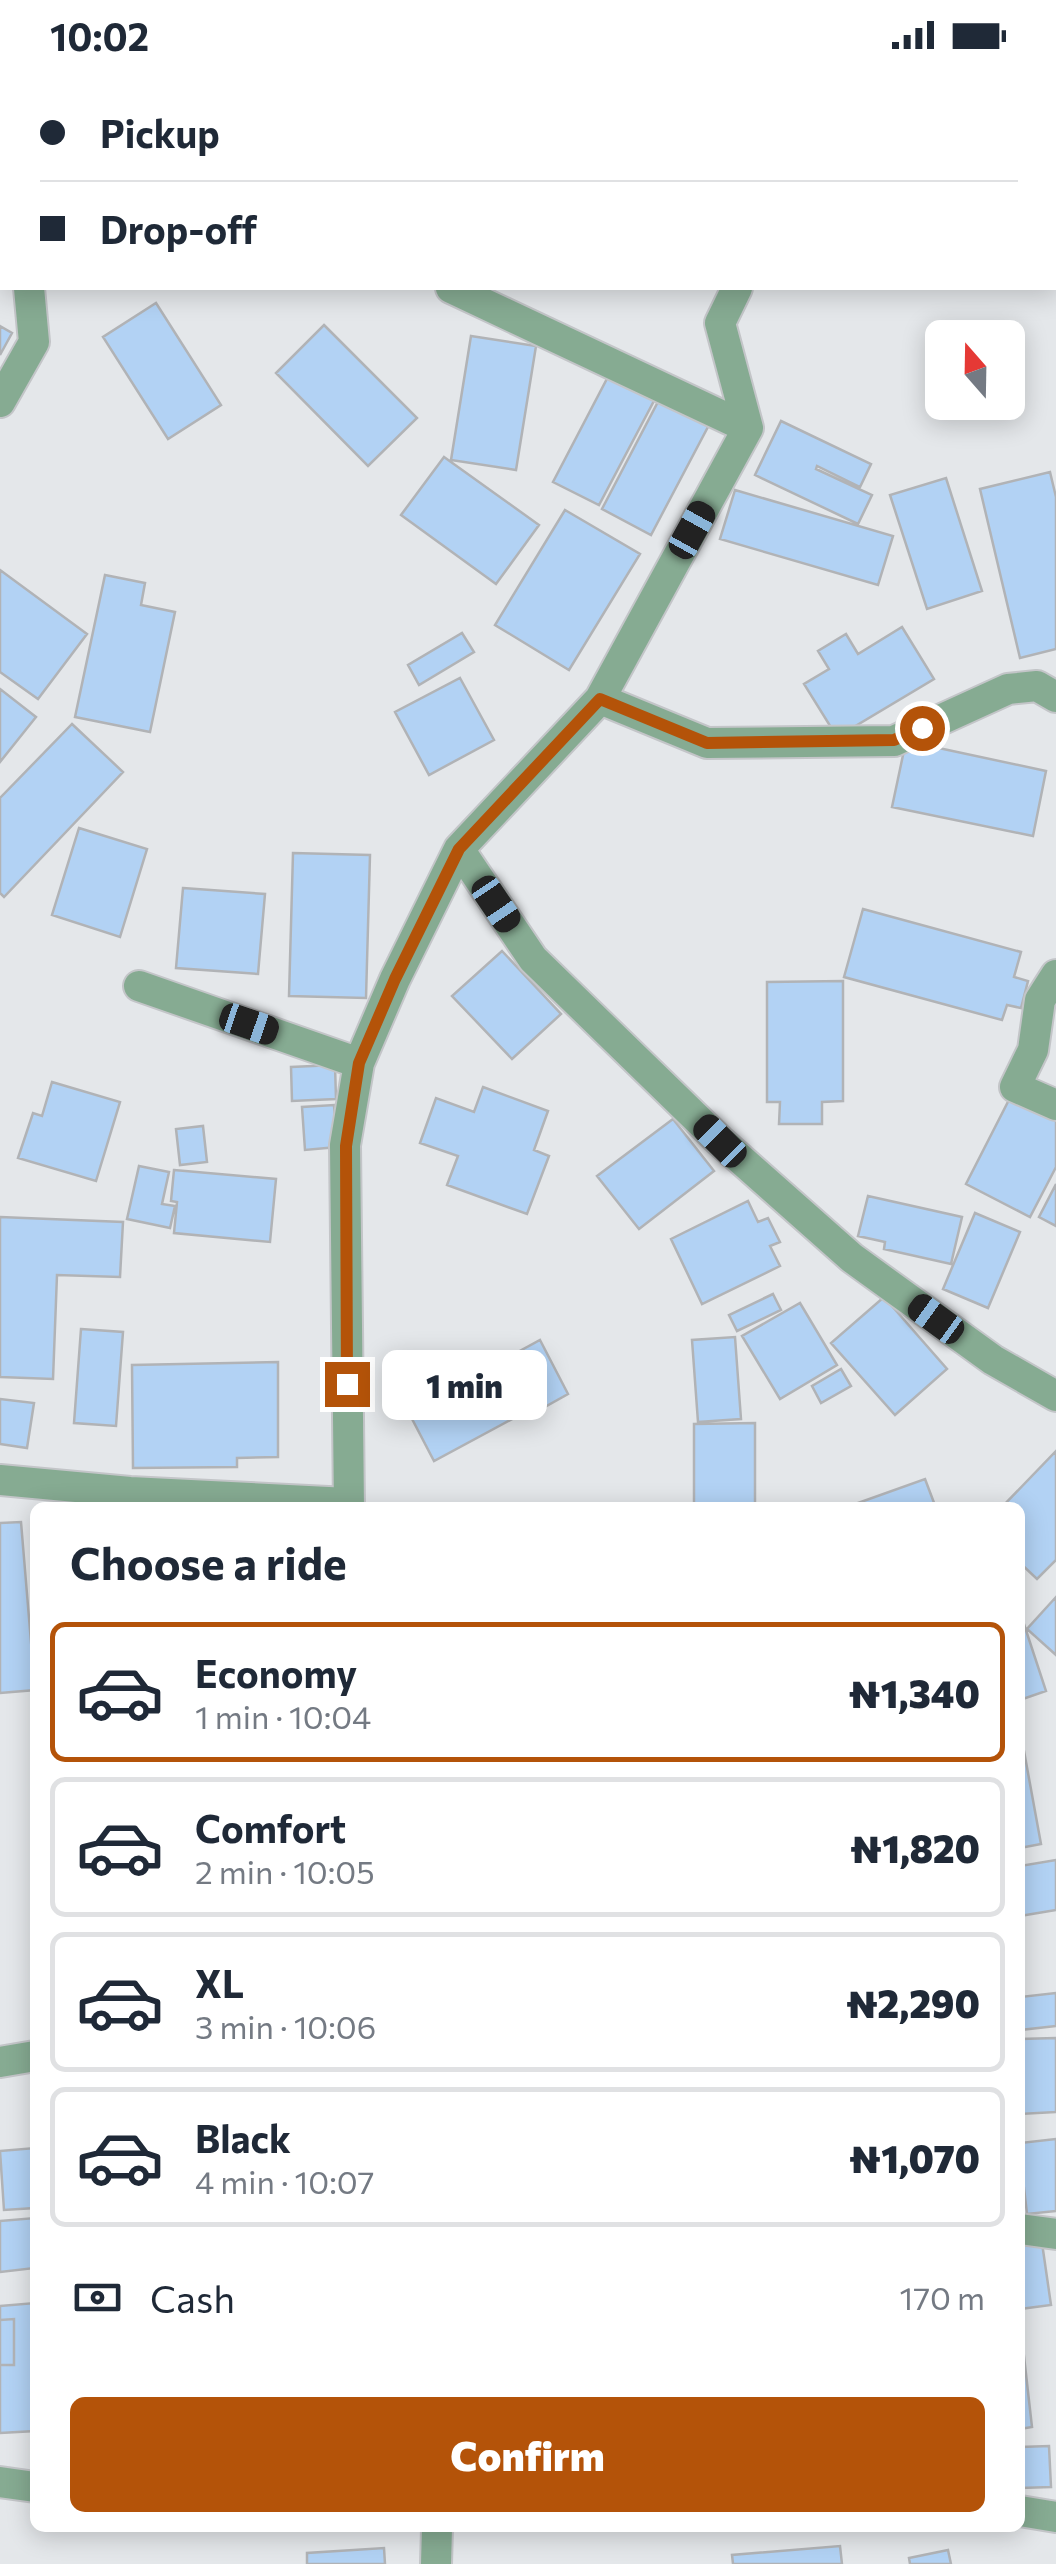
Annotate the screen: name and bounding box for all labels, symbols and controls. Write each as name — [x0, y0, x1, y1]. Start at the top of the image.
text: 10:02 — [50, 12, 149, 59]
text: Pickup — [100, 109, 220, 156]
text: Drop-off — [100, 205, 257, 252]
north arrow — [925, 320, 1025, 420]
map controls — [925, 320, 1025, 420]
car — [664, 496, 720, 564]
route start — [900, 706, 945, 751]
car — [467, 871, 525, 937]
car — [216, 1000, 282, 1048]
car — [688, 1109, 752, 1173]
car — [903, 1289, 969, 1349]
callout: 1 min — [382, 1349, 547, 1419]
route end — [325, 1362, 370, 1407]
text: 1 min — [426, 1365, 503, 1405]
text: Choose a ride — [70, 1534, 347, 1589]
icon: car — [75, 1647, 165, 1737]
text: Economy — [195, 1649, 357, 1696]
text: ₦1,340 — [849, 1669, 980, 1716]
text: 1 min · 10:04 — [195, 1696, 371, 1736]
icon: car — [75, 1802, 165, 1892]
text: Comfort — [195, 1804, 346, 1851]
text: ₦1,820 — [850, 1824, 980, 1871]
text: 2 min · 10:05 — [195, 1851, 375, 1891]
icon: car — [75, 1957, 165, 2047]
text: XL — [195, 1959, 244, 2006]
text: ₦2,290 — [846, 1979, 980, 2026]
text: 3 min · 10:06 — [195, 2006, 376, 2046]
icon: car — [75, 2112, 165, 2202]
text: Black — [195, 2114, 291, 2161]
text: ₦1,070 — [849, 2134, 980, 2181]
text: 4 min · 10:07 — [195, 2161, 374, 2201]
icon: cash — [70, 2270, 125, 2325]
text: Cash — [150, 2274, 235, 2321]
text: 170 m — [900, 2277, 985, 2317]
button: Confirm — [70, 2397, 985, 2512]

